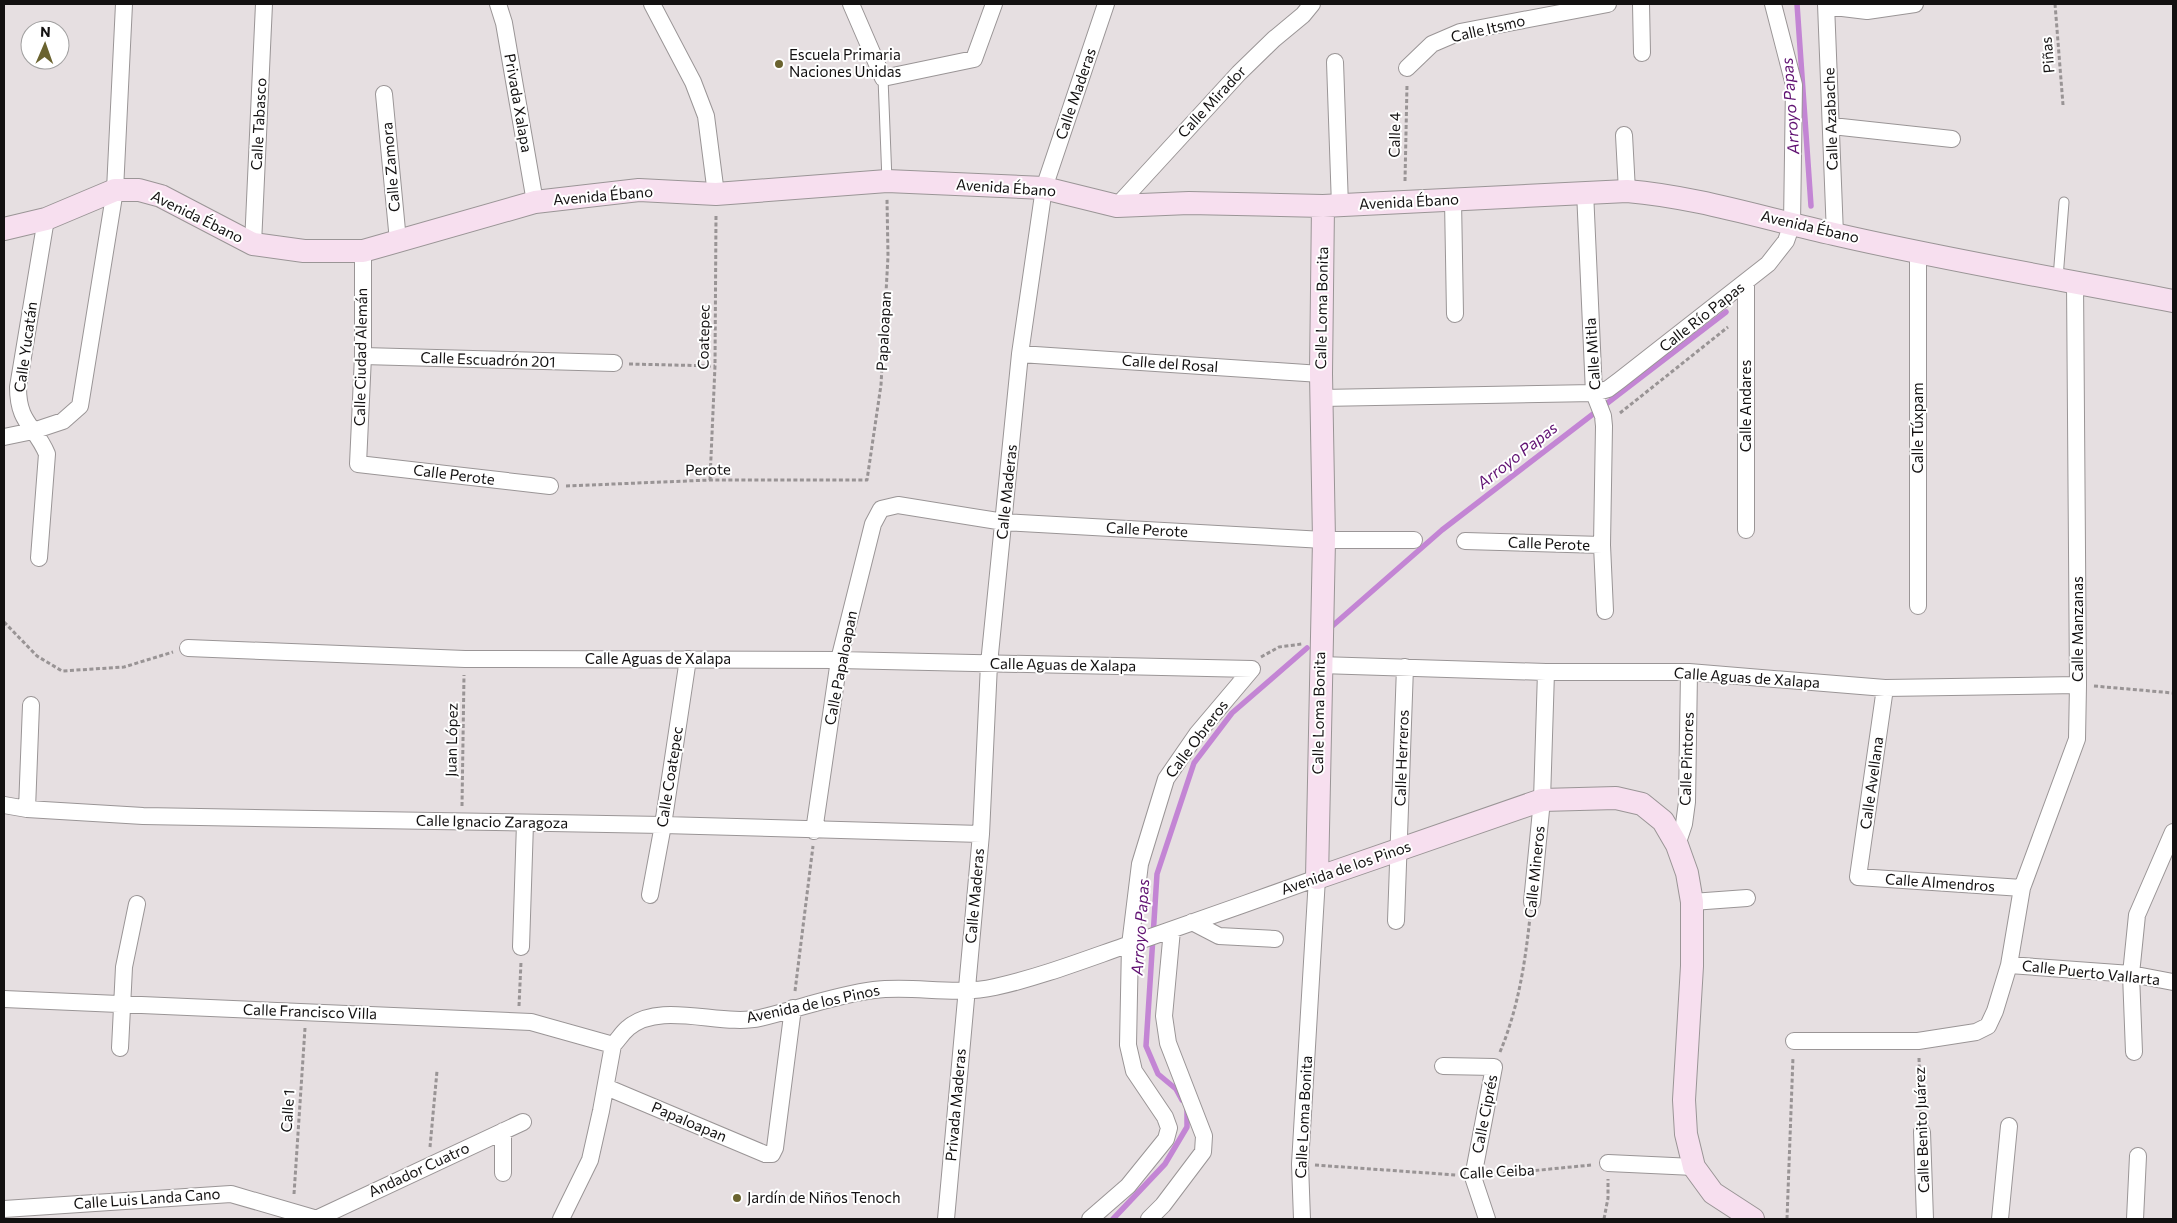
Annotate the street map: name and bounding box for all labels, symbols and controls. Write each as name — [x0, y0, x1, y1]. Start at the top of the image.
street label: Calle Itsmo — [1449, 11, 1527, 45]
north arrow — [20, 20, 70, 70]
text: N — [40, 23, 51, 40]
street label: Piñas — [2036, 36, 2058, 74]
place label: Escuela Primaria Naciones Unidas — [789, 45, 902, 80]
street label: Calle Maderas — [1051, 45, 1099, 142]
street label: Privada Xalapa — [501, 52, 537, 154]
water label: Arroyo Papas — [1777, 57, 1802, 156]
marker: Escuela Primaria Naciones Unidas — [773, 58, 785, 70]
street label: Calle Mirador — [1173, 62, 1249, 141]
street label: Calle Azabache — [1819, 67, 1841, 171]
street label: Calle Tabasco — [247, 77, 269, 171]
street label: Calle 4 — [1385, 112, 1403, 158]
street label: Calle Zamora — [377, 121, 403, 213]
street label: Avenida Ébano — [956, 174, 1057, 199]
street label: Avenida Ébano — [552, 181, 654, 208]
street label: Avenida Ébano — [148, 185, 247, 246]
street label: Avenida Ébano — [1358, 188, 1459, 213]
street label: Avenida Ébano — [1759, 205, 1861, 246]
street label: Calle Loma Bonita — [1311, 246, 1331, 370]
street label: Calle Río Papas — [1655, 277, 1748, 355]
street label: Calle Ciudad Alemán — [350, 288, 370, 426]
street label: Papaloapan — [872, 291, 894, 371]
street label: Calle Yucatán — [10, 300, 40, 393]
street label: Coatepec — [693, 304, 713, 370]
street label: Calle Mitla — [1580, 317, 1604, 391]
street label: Calle Escuadrón 201 — [420, 348, 556, 370]
street label: Calle del Rosal — [1121, 351, 1219, 375]
street label: Calle Andares — [1736, 360, 1754, 452]
street label: Calle Túxpam — [1908, 382, 1926, 474]
water label: Arroyo Papas — [1472, 417, 1561, 493]
street label: Calle Maderas — [992, 443, 1020, 540]
street label: Calle Perote — [412, 460, 496, 488]
street label: Perote — [685, 460, 731, 478]
street label: Calle Perote — [1106, 518, 1189, 540]
street label: Calle Perote — [1508, 533, 1590, 553]
street label: Calle Manzanas — [2068, 576, 2086, 682]
street label: Calle Papaloapan — [820, 609, 860, 727]
street label: Calle Aguas de Xalapa — [585, 649, 731, 667]
street label: Calle Loma Bonita — [1308, 651, 1328, 775]
street label: Calle Aguas de Xalapa — [990, 654, 1136, 674]
street label: Calle Aguas de Xalapa — [1673, 663, 1821, 691]
street label: Calle Obreros — [1161, 696, 1231, 781]
street label: Juan López — [441, 703, 461, 777]
street label: Calle Herreros — [1390, 709, 1412, 807]
street label: Calle Pintores — [1675, 712, 1697, 806]
street label: Calle Coatepec — [652, 725, 686, 829]
street label: Calle Avellana — [1856, 735, 1886, 830]
street label: Calle Ignacio Zaragoza — [416, 811, 568, 831]
street label: Calle Mineros — [1520, 825, 1548, 919]
street label: Avenida de los Pinos — [1278, 836, 1413, 898]
street label: Calle Maderas — [961, 847, 987, 944]
street label: Calle Almendros — [1884, 869, 1996, 895]
water label: Arroyo Papas — [1127, 878, 1152, 977]
street label: Calle Puerto Vallarta — [2021, 956, 2161, 988]
street label: Avenida de los Pinos — [744, 980, 881, 1026]
street label: Calle Francisco Villa — [243, 1000, 377, 1022]
street label: Privada Maderas — [941, 1048, 969, 1162]
street label: Calle Loma Bonita — [1291, 1055, 1315, 1179]
street label: Calle Benito Juárez — [1910, 1067, 1932, 1193]
street label: Calle Ciprés — [1468, 1073, 1501, 1155]
street label: Calle 1 — [277, 1089, 297, 1133]
street label: Papaloapan — [649, 1097, 730, 1145]
street label: Andador Cuatro — [365, 1138, 472, 1200]
street label: Calle Ceiba — [1459, 1160, 1535, 1182]
street label: Calle Luis Landa Cano — [73, 1184, 221, 1212]
place label: Jardín de Niños Tenoch — [747, 1188, 901, 1206]
marker: Jardín de Niños Tenoch — [731, 1192, 743, 1204]

